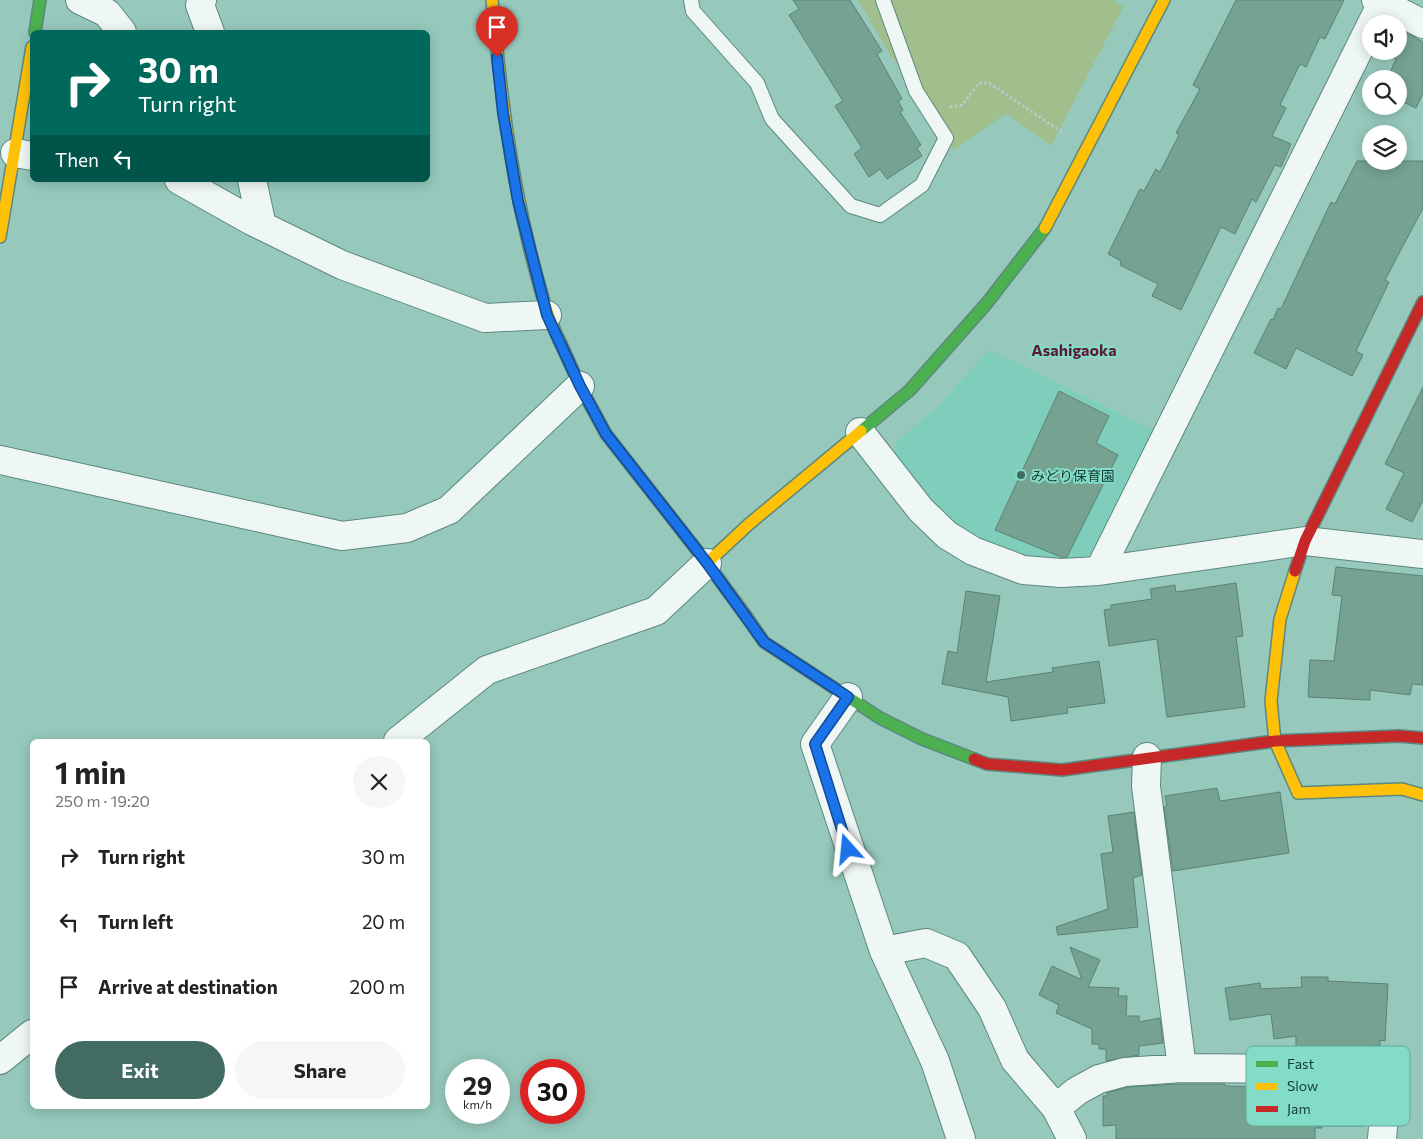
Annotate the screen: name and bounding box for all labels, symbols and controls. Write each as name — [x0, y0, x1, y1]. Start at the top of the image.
pin — [476, 6, 518, 57]
icon: arrive — [483, 13, 511, 41]
map controls — [1362, 15, 1407, 170]
button: sound — [1362, 15, 1407, 60]
text: 30 m — [138, 47, 219, 90]
icon: right — [55, 50, 120, 115]
button: search — [1362, 70, 1407, 115]
text: Turn right — [138, 90, 236, 117]
button: layers — [1362, 125, 1407, 170]
icon: left — [109, 145, 137, 173]
text: Then — [55, 148, 99, 171]
district label: Asahigaoka — [1031, 340, 1117, 359]
place label: みどり保育園 — [1031, 467, 1115, 484]
marker: みどり保育園 — [1015, 469, 1027, 481]
text: 1 min — [55, 753, 126, 790]
button: close — [353, 756, 405, 808]
text: 250 m · 19:20 — [55, 791, 150, 810]
position arrow — [821, 822, 873, 874]
icon: right — [55, 843, 83, 871]
text: Turn right — [98, 845, 185, 868]
text: 30 m — [362, 845, 405, 868]
icon: left — [55, 908, 83, 936]
text: Turn left — [98, 910, 173, 933]
text: 20 m — [362, 910, 405, 933]
icon: arrive — [55, 973, 83, 1001]
text: Arrive at destination — [98, 975, 278, 998]
text: 200 m — [350, 975, 405, 998]
button: Exit — [55, 1041, 225, 1099]
button: Share — [235, 1041, 405, 1099]
legend — [1246, 1046, 1410, 1126]
text: Fast — [1287, 1055, 1314, 1072]
speed limit sign: 30 — [520, 1059, 585, 1124]
text: 29 — [463, 1070, 492, 1100]
text: Slow — [1287, 1077, 1318, 1094]
text: km/h — [463, 1097, 492, 1111]
text: Jam — [1287, 1100, 1311, 1117]

